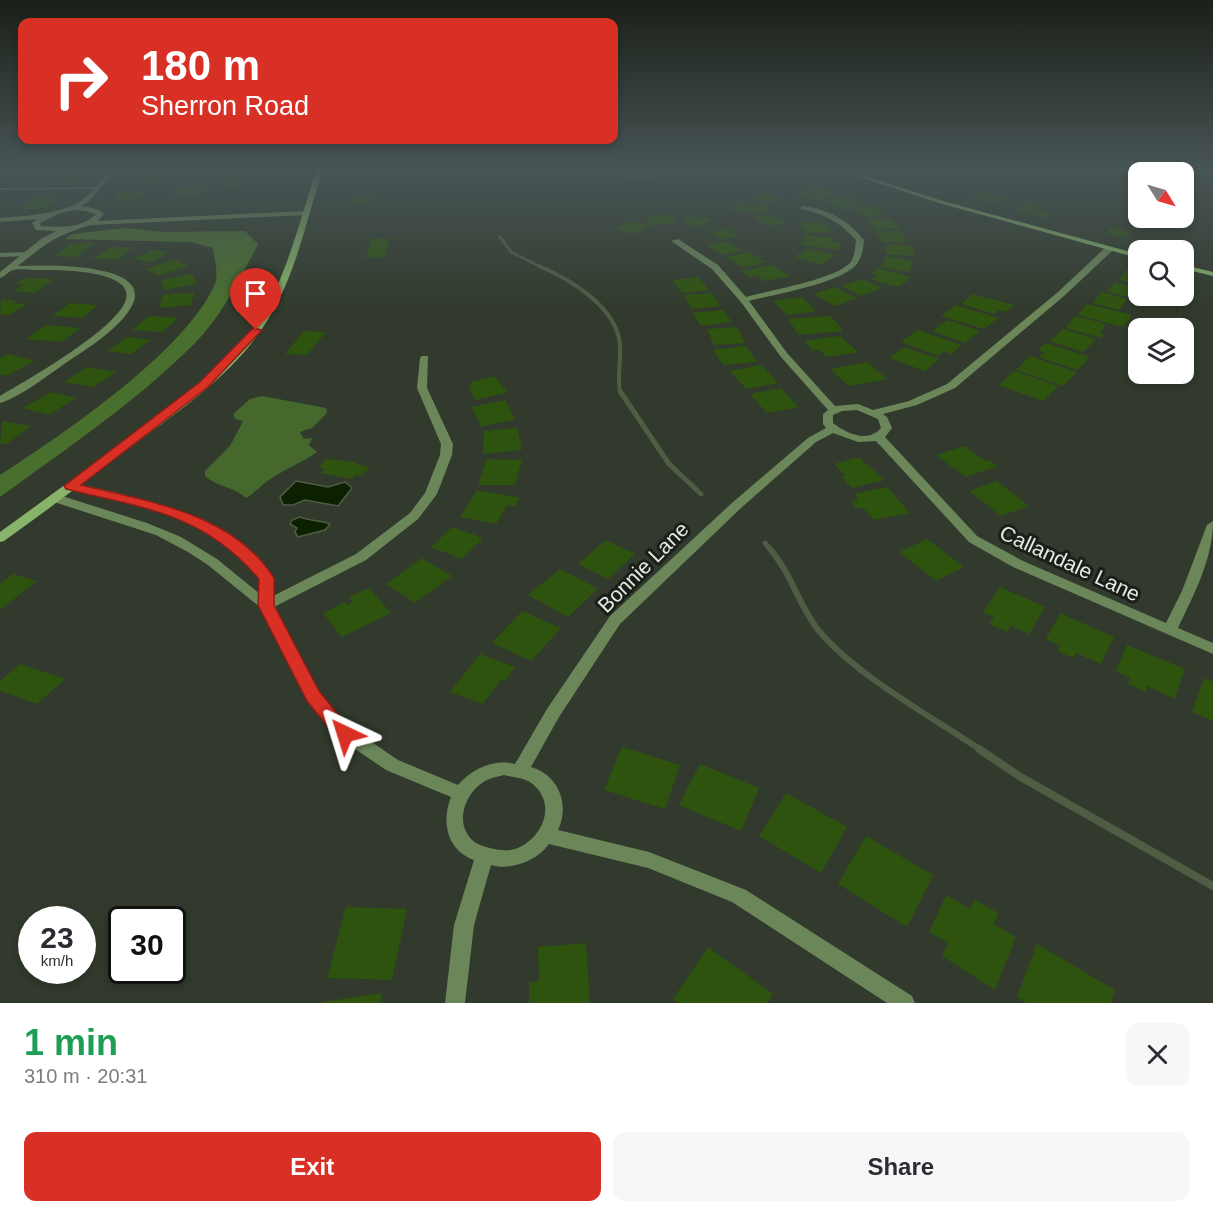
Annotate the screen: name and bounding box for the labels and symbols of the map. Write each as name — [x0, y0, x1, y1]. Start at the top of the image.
north arrow — [1128, 162, 1194, 228]
pin — [230, 268, 281, 330]
street label: Bonnie Lane — [593, 517, 693, 617]
street label: Callandale Lane — [996, 521, 1144, 605]
position arrow — [313, 702, 377, 766]
speed limit sign: 30 — [108, 906, 186, 984]

